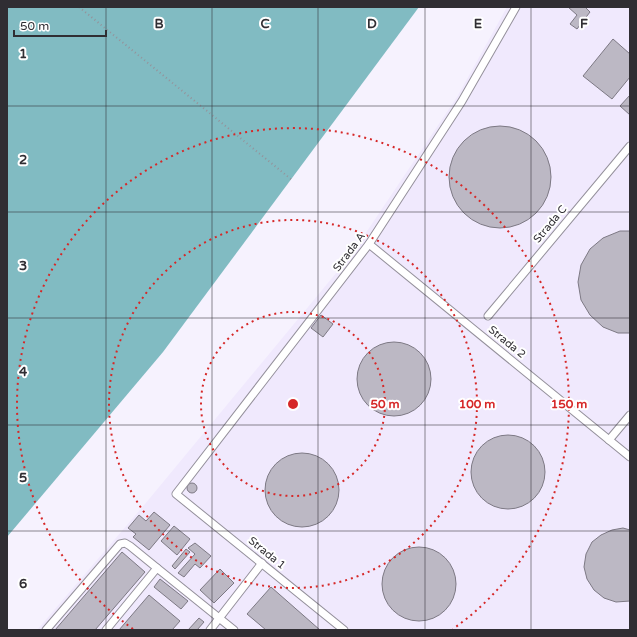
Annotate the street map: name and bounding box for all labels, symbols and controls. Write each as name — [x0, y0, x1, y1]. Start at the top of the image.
scale bar — [14, 12, 106, 38]
text: B — [154, 16, 164, 32]
text: C — [260, 16, 270, 32]
text: D — [367, 16, 377, 32]
text: E — [474, 16, 482, 32]
text: F — [580, 16, 588, 32]
text: 50 m — [20, 19, 49, 33]
text: 1 — [19, 46, 27, 62]
text: 2 — [19, 152, 27, 168]
street label: Strada C — [531, 202, 570, 245]
street label: Strada A — [330, 230, 368, 274]
text: 3 — [19, 258, 27, 274]
street label: Strada 2 — [486, 323, 528, 361]
text: 4 — [19, 364, 28, 380]
centre of rings — [286, 397, 300, 411]
text: 50 m — [370, 397, 400, 411]
text: 100 m — [459, 397, 495, 411]
text: 150 m — [551, 397, 587, 411]
text: 5 — [19, 470, 27, 486]
street label: Strada 1 — [246, 534, 288, 572]
text: 6 — [19, 576, 27, 592]

